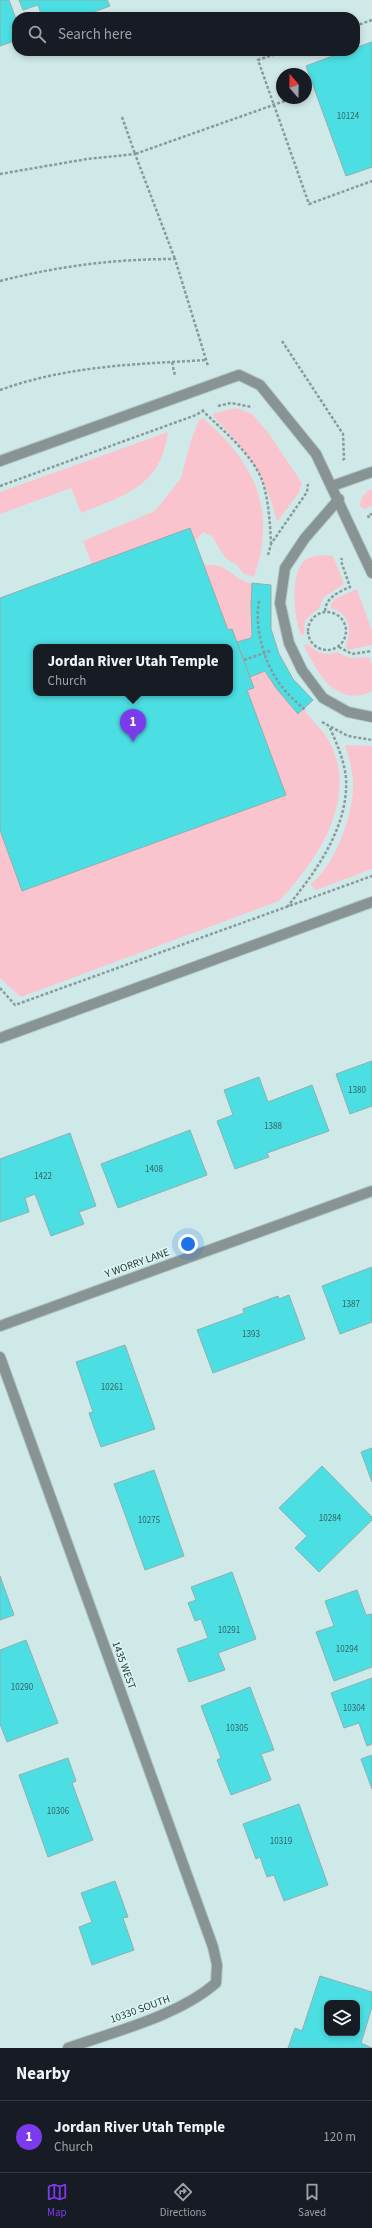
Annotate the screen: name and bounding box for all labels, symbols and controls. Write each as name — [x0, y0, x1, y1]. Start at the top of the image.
search box — [12, 12, 360, 56]
icon: search — [26, 23, 48, 45]
text: Search here — [58, 24, 132, 45]
north arrow — [276, 68, 312, 104]
house number: 10124 — [337, 110, 360, 123]
popup — [33, 644, 233, 696]
text: Jordan River Utah Temple — [47, 651, 219, 672]
text: Church — [47, 672, 86, 690]
pin: 1 — [120, 709, 146, 742]
house number: 1380 — [348, 1084, 366, 1097]
house number: 1388 — [264, 1120, 282, 1133]
house number: 1408 — [145, 1163, 163, 1176]
house number: 1422 — [34, 1170, 52, 1183]
your location — [178, 1234, 198, 1254]
street label: Y WORRY LANE — [102, 1244, 171, 1282]
house number: 1387 — [342, 1298, 360, 1311]
house number: 1393 — [242, 1328, 260, 1341]
house number: 10261 — [101, 1381, 123, 1394]
house number: 10284 — [319, 1512, 342, 1525]
house number: 10275 — [138, 1514, 161, 1527]
house number: 10291 — [218, 1624, 240, 1637]
street label: 1435 WEST — [108, 1639, 140, 1691]
house number: 10294 — [336, 1643, 359, 1656]
house number: 10290 — [11, 1681, 34, 1694]
house number: 10304 — [343, 1702, 366, 1715]
house number: 10305 — [226, 1722, 249, 1735]
house number: 10306 — [47, 1805, 70, 1818]
house number: 10319 — [270, 1835, 293, 1848]
street label: 10330 SOUTH — [108, 1991, 172, 2027]
map controls — [324, 2000, 360, 2036]
button: layers — [324, 2000, 360, 2036]
text: Nearby — [16, 2062, 70, 2086]
text: Jordan River Utah Temple — [54, 2117, 225, 2138]
text: 1 — [26, 2128, 32, 2146]
text: 120 m — [323, 2128, 356, 2146]
text: Church — [54, 2138, 93, 2156]
tab: Map — [46, 2181, 68, 2220]
tab: Directions — [160, 2181, 206, 2220]
tab: Saved — [298, 2181, 326, 2220]

